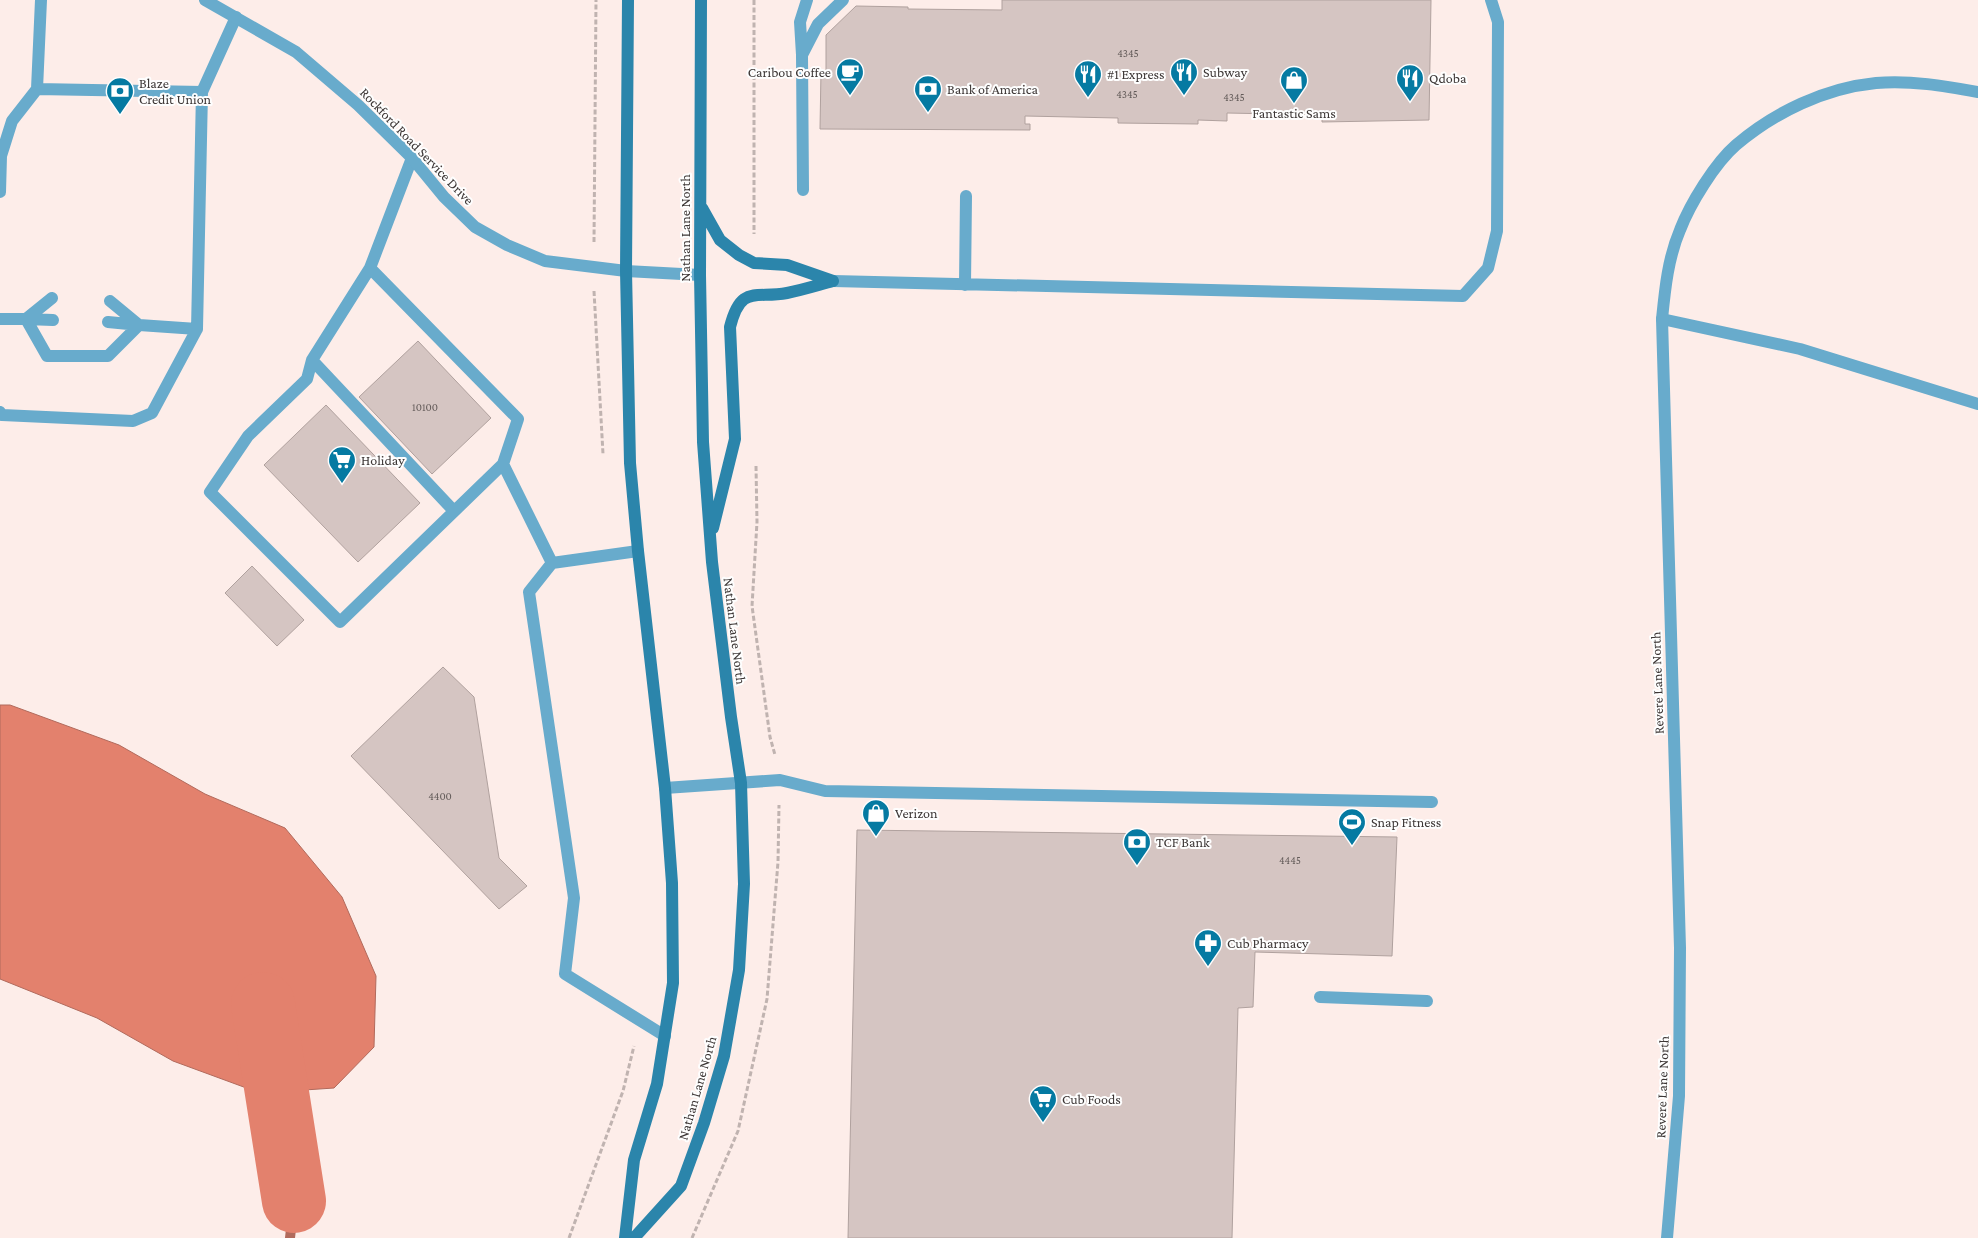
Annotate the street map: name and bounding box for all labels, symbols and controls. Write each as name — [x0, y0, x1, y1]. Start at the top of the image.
house number: 4345 — [1117, 47, 1139, 59]
cafe icon: Caribou Coffee — [835, 57, 865, 96]
restaurant icon: Subway — [1169, 57, 1199, 96]
restaurant icon: #1 Express — [1073, 59, 1103, 98]
restaurant icon: Qdoba — [1395, 63, 1425, 102]
place label: Caribou Coffee — [748, 64, 831, 80]
place label: Subway — [1203, 64, 1248, 80]
shop icon: Fantastic Sams — [1279, 65, 1309, 104]
place label: #1 Express — [1107, 66, 1165, 82]
place label: Qdoba — [1429, 70, 1467, 86]
bank icon: Bank of America — [913, 74, 943, 113]
place label: Blaze Credit Union — [139, 75, 212, 107]
bank icon: Blaze Credit Union — [105, 76, 135, 115]
place label: Bank of America — [947, 81, 1038, 97]
street label: Rockford Road Service Drive — [357, 84, 477, 208]
house number: 4345 — [1116, 88, 1138, 100]
house number: 4345 — [1223, 91, 1245, 103]
place label: Fantastic Sams — [1252, 105, 1336, 121]
street label: Nathan Lane North — [677, 174, 693, 282]
house number: 10100 — [412, 401, 438, 413]
supermarket icon: Holiday — [327, 445, 357, 484]
place label: Holiday — [361, 452, 405, 468]
street label: Nathan Lane North — [721, 577, 750, 686]
street label: Revere Lane North — [1647, 631, 1667, 735]
house number: 4400 — [428, 790, 452, 802]
shop icon: Verizon — [861, 798, 891, 837]
place label: Verizon — [895, 805, 938, 821]
sports icon: Snap Fitness — [1337, 807, 1367, 846]
place label: Snap Fitness — [1371, 814, 1441, 830]
bank icon: TCF Bank — [1122, 827, 1152, 866]
place label: TCF Bank — [1156, 834, 1210, 850]
house number: 4445 — [1279, 854, 1301, 866]
pharmacy icon: Cub Pharmacy — [1193, 928, 1223, 967]
place label: Cub Pharmacy — [1227, 935, 1309, 951]
street label: Nathan Lane North — [675, 1034, 720, 1142]
street label: Revere Lane North — [1652, 1035, 1672, 1139]
supermarket icon: Cub Foods — [1028, 1084, 1058, 1123]
place label: Cub Foods — [1062, 1091, 1121, 1107]

